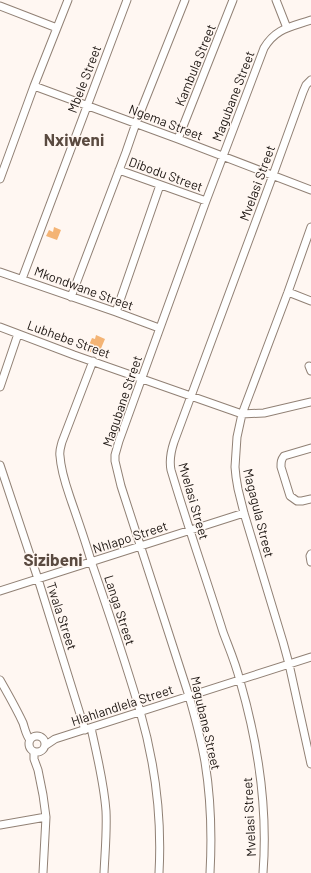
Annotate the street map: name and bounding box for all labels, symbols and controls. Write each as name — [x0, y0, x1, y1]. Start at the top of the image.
street label: Kambula Street — [171, 22, 219, 108]
street label: Mbele Street — [64, 43, 104, 115]
street label: Magubane Street — [208, 49, 258, 143]
street label: Ngema Street — [127, 101, 205, 143]
district label: Nxiweni — [44, 129, 104, 149]
street label: Mvelasi Street — [236, 143, 278, 223]
street label: Dibodu Street — [127, 153, 205, 195]
street label: Mkondwane Street — [32, 263, 136, 313]
street label: Lubhebe Street — [25, 317, 113, 361]
street label: Magubane Street — [99, 353, 145, 449]
street label: Mvelasi Street — [175, 461, 213, 541]
street label: Magagula Street — [240, 467, 278, 559]
street label: Nhlapo Street — [91, 517, 169, 557]
district label: Sizibeni — [23, 549, 83, 569]
street label: Langa Street — [101, 573, 139, 647]
street label: Twala Street — [43, 580, 81, 652]
street label: Magubane Street — [187, 675, 225, 771]
street label: Hlahlandlela Street — [69, 681, 175, 729]
street label: Mvelasi Street — [239, 777, 259, 857]

